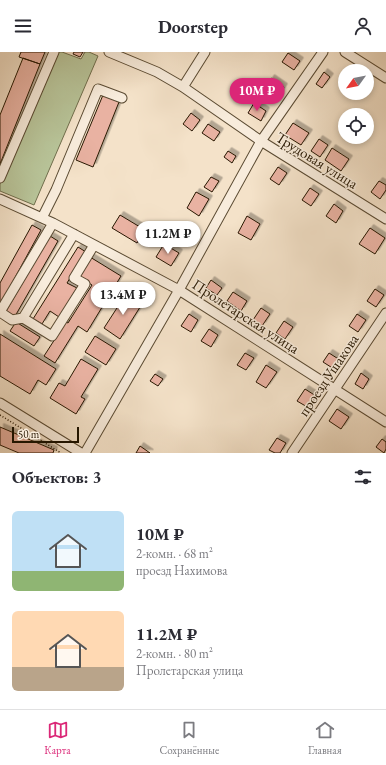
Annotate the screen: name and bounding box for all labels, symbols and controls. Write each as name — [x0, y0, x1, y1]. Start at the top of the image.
icon: menu — [12, 15, 34, 37]
text: Doorstep — [158, 15, 228, 38]
icon: person — [352, 15, 374, 37]
north arrow — [338, 64, 374, 100]
map controls — [338, 64, 374, 144]
pin: 10M ₽ — [229, 78, 285, 112]
text: 10M ₽ — [239, 82, 275, 99]
button: locate — [338, 108, 374, 144]
street label: Трудовая улица — [272, 127, 362, 193]
pin: 11.2M ₽ — [131, 221, 205, 255]
text: 11.2M ₽ — [145, 225, 191, 242]
street label: Пролетарская улица — [189, 274, 303, 358]
pin: 13.4M ₽ — [86, 282, 160, 316]
text: 13.4M ₽ — [100, 286, 146, 303]
street label: проезд Ушакова — [294, 330, 362, 420]
scale bar — [12, 425, 79, 444]
text: 50 m — [18, 427, 39, 441]
text: Объектов: 3 — [12, 466, 102, 488]
icon: filters — [352, 466, 374, 488]
text: 10M ₽ — [136, 523, 184, 545]
icon: home — [44, 527, 92, 575]
text: 2-комн. · 68 m² — [136, 545, 213, 562]
text: проезд Нахимова — [136, 562, 228, 579]
text: 11.2M ₽ — [136, 623, 197, 645]
icon: home — [44, 627, 92, 675]
text: 2-комн. · 80 m² — [136, 645, 213, 662]
text: Пролетарская улица — [136, 662, 243, 679]
tab: Карта — [44, 719, 71, 757]
tab: Сохранённые — [159, 719, 219, 757]
tab: Главная — [308, 719, 342, 757]

